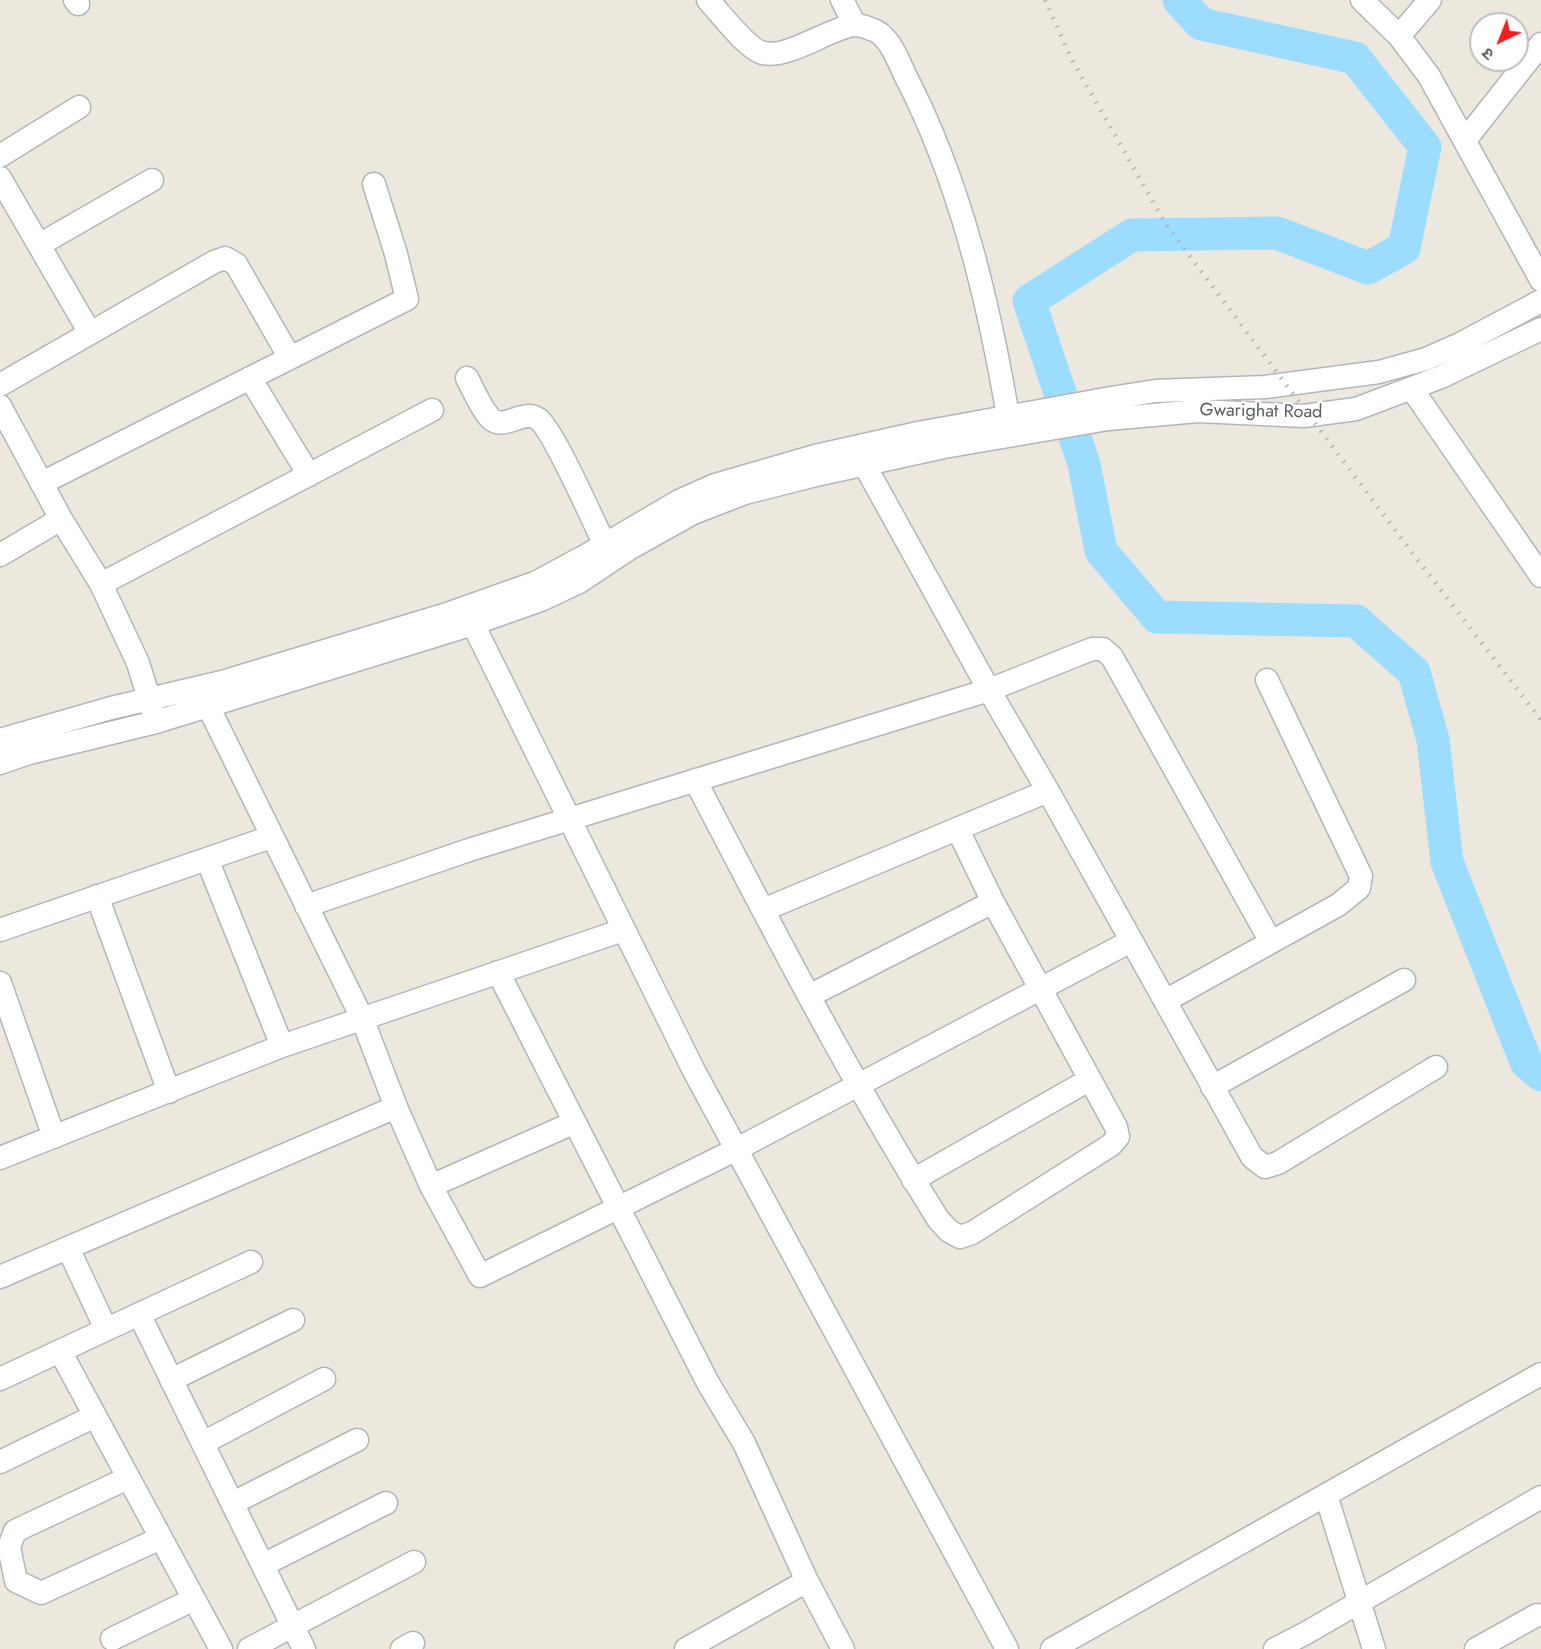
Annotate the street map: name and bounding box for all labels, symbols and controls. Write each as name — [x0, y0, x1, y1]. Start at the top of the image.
north arrow — [1469, 12, 1529, 72]
text: उ — [1476, 42, 1499, 66]
street label: Gwarighat Road — [1199, 400, 1323, 424]

